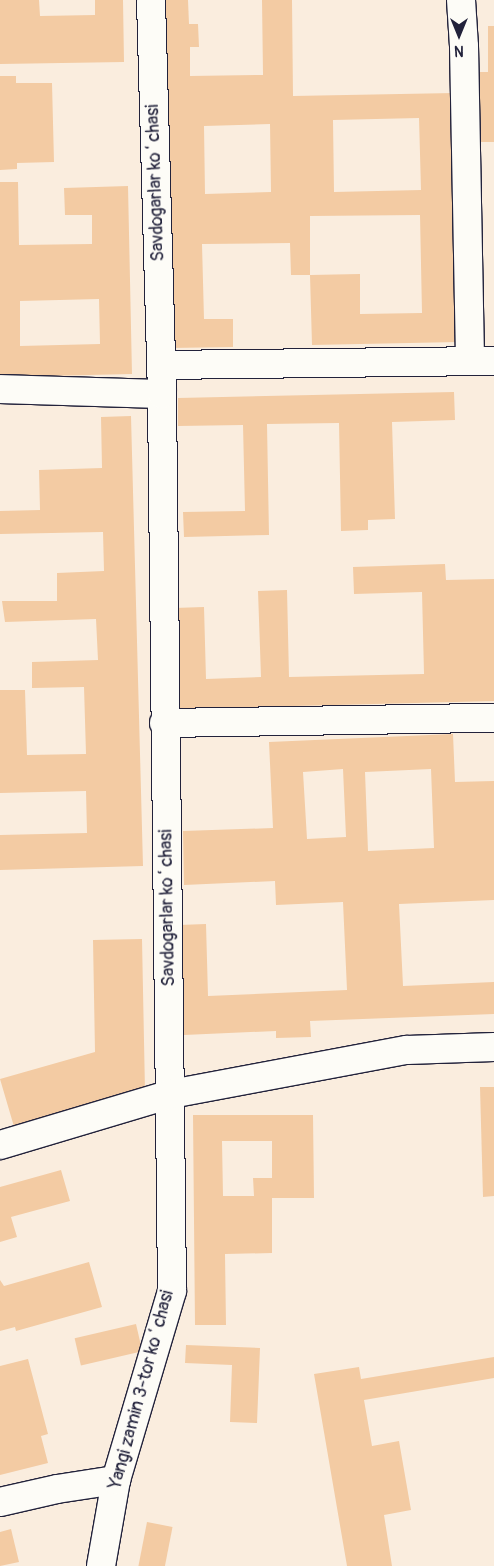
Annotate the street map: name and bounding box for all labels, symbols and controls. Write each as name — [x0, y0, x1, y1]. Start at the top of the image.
north arrow — [434, 10, 484, 60]
text: N — [454, 42, 464, 59]
street label: Savdogarlar koʻchasi — [142, 104, 170, 262]
street label: Savdogarlar koʻchasi — [156, 829, 180, 987]
street label: Yangi zamin 3-tor koʻchasi — [105, 1288, 179, 1492]

